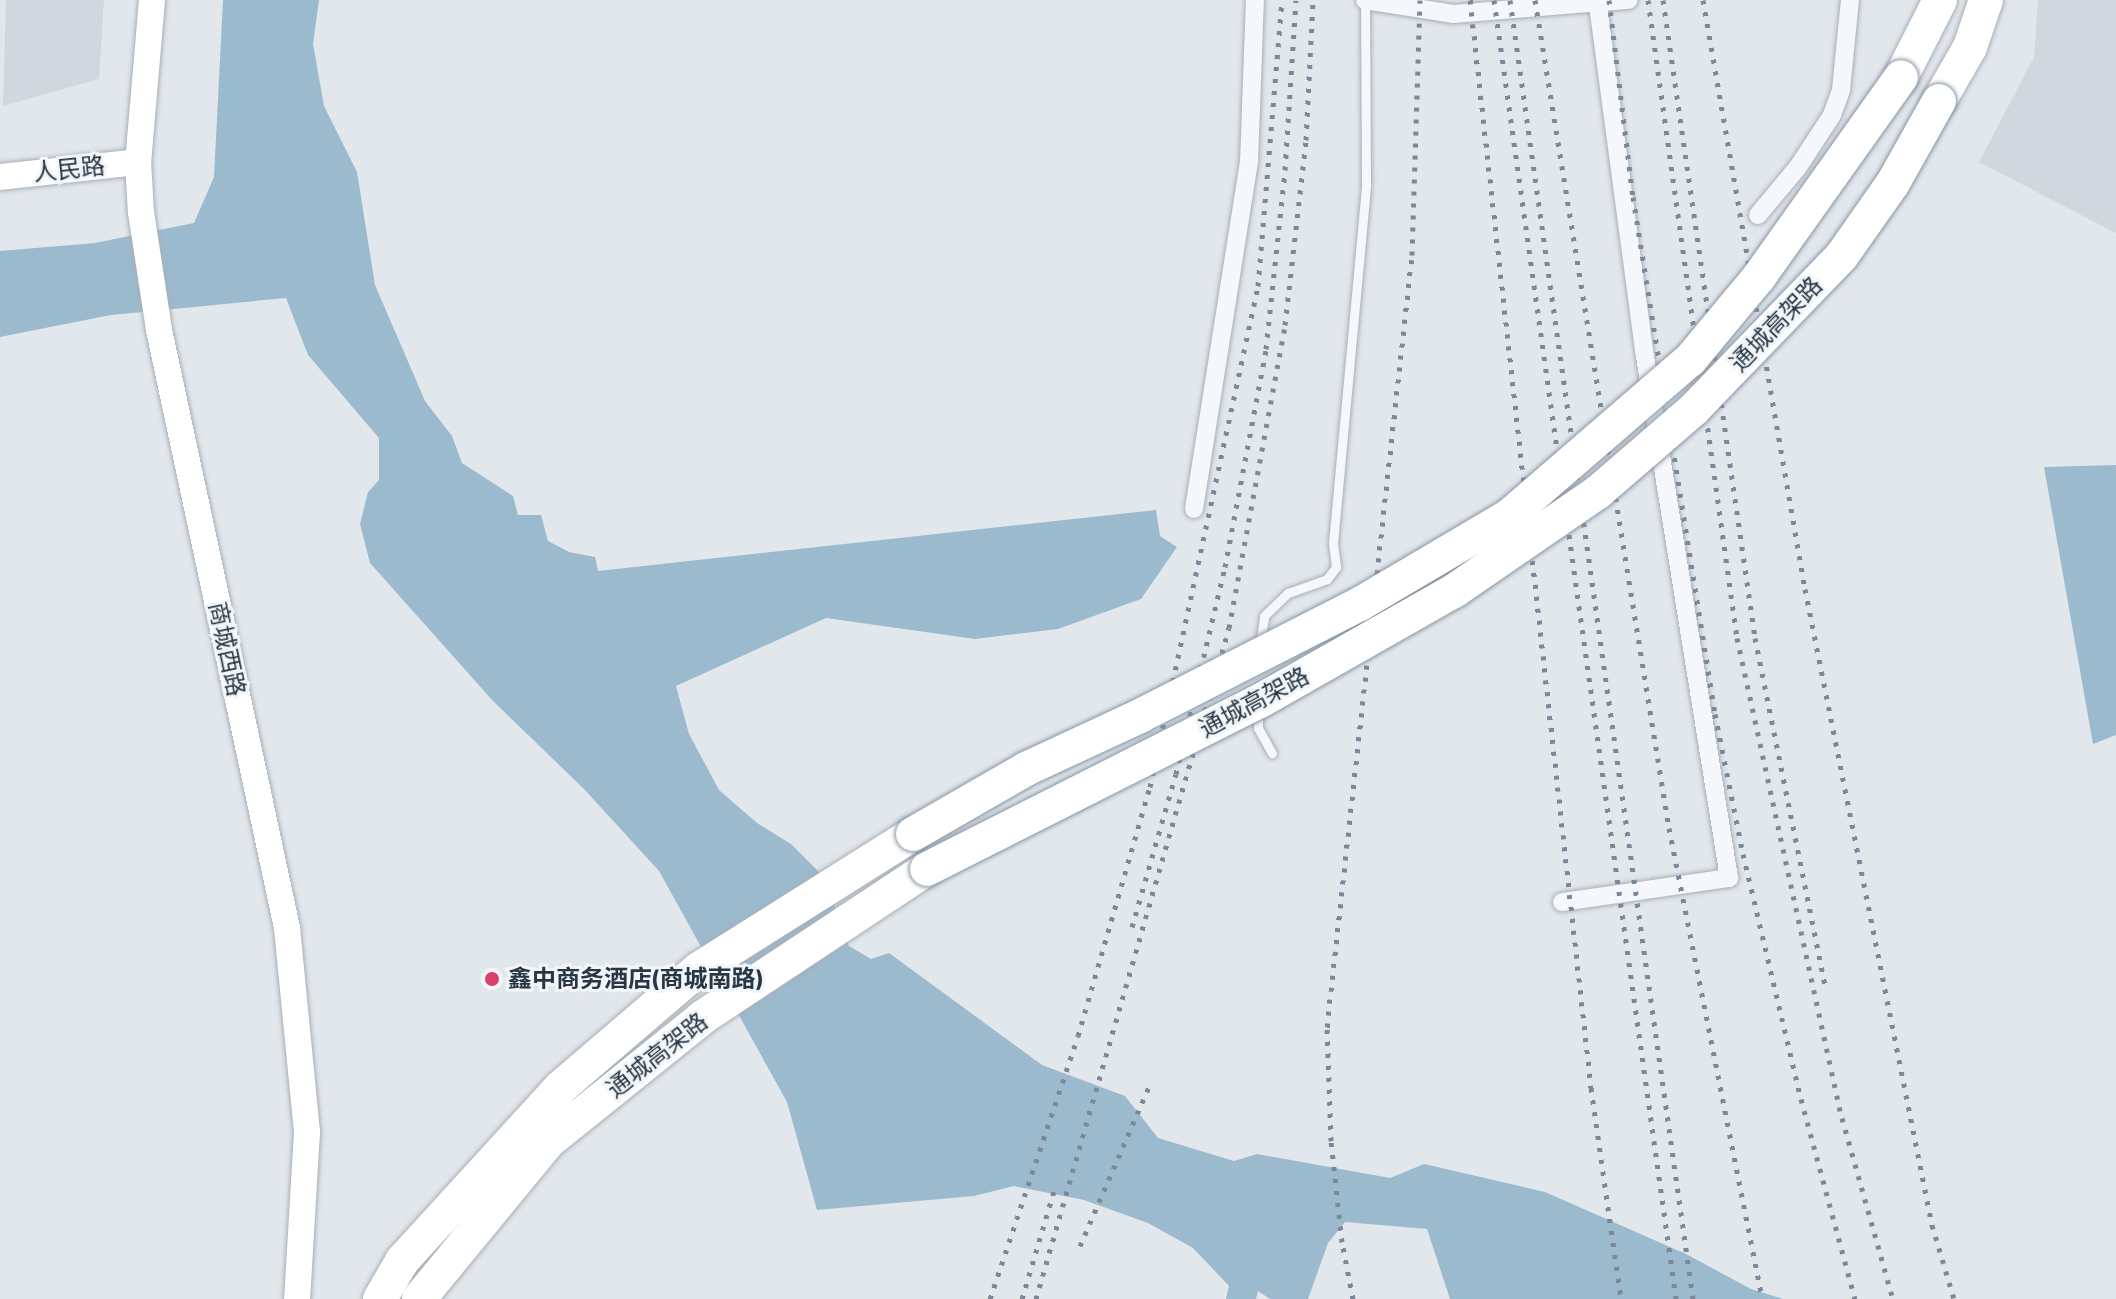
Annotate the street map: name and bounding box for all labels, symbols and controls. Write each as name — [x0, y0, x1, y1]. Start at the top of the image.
street label: 人民路 — [32, 151, 106, 187]
street label: 通城高架路 — [1724, 271, 1828, 377]
street label: 商城西路 — [203, 599, 251, 699]
street label: 通城高架路 — [1194, 661, 1314, 743]
place label: 鑫中商务酒店(商城南路) — [508, 965, 763, 993]
marker: 鑫中商务酒店(商城南路) — [483, 970, 501, 988]
street label: 通城高架路 — [601, 1007, 713, 1103]

